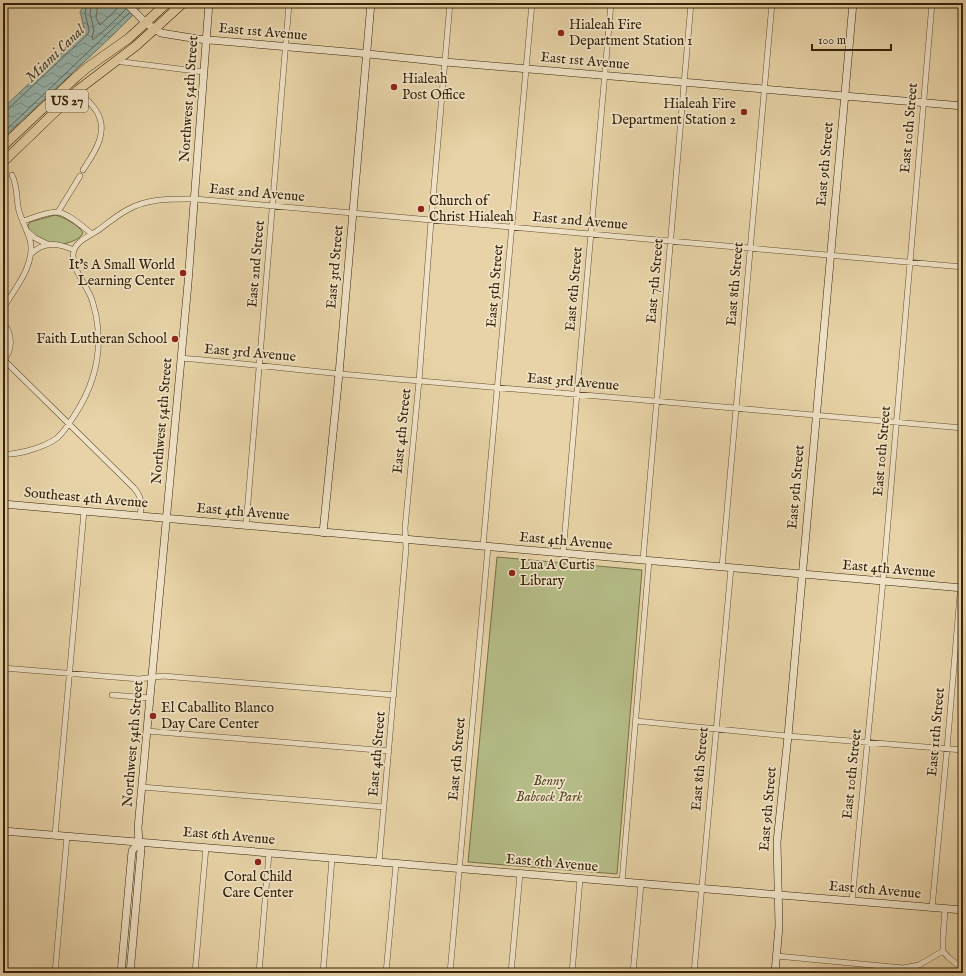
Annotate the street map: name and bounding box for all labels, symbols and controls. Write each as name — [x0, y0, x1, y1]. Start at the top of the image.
place label: Hialeah Fire Department Station 1 — [569, 16, 692, 50]
street label: East 1st Avenue — [218, 19, 309, 45]
water label: Miami Canal — [21, 20, 90, 87]
scale bar — [812, 26, 891, 52]
marker: Hialeah Fire Department Station 1 — [556, 28, 566, 38]
text: 100 m — [818, 33, 846, 48]
street label: Northwest 54th Street — [176, 35, 202, 163]
street label: East 1st Avenue — [540, 48, 631, 74]
place label: Hialeah Post Office — [402, 70, 466, 104]
marker: Hialeah Post Office — [389, 82, 399, 92]
street label: East 10th Street — [896, 82, 922, 174]
road number: US 27 — [46, 90, 88, 112]
place label: Hialeah Fire Department Station 2 — [611, 95, 737, 129]
marker: Hialeah Fire Department Station 2 — [739, 107, 749, 117]
street label: East 9th Street — [812, 121, 838, 207]
street label: East 2nd Avenue — [208, 180, 306, 206]
place label: Church of Christ Hialeah — [429, 192, 514, 226]
marker: Church of Christ Hialeah — [416, 204, 426, 214]
street label: East 2nd Avenue — [531, 208, 629, 234]
street label: East 2nd Street — [243, 219, 269, 309]
street label: East 3rd Street — [322, 224, 348, 310]
street label: East 7th Street — [642, 238, 668, 324]
street label: East 8th Street — [722, 241, 748, 327]
street label: East 5th Street — [482, 243, 508, 328]
street label: East 6th Street — [561, 246, 587, 332]
place label: It's A Small World Learning Center — [69, 256, 176, 290]
marker: It's A Small World Learning Center — [178, 268, 188, 278]
place label: Faith Lutheran School — [36, 330, 167, 348]
marker: Faith Lutheran School — [170, 334, 180, 344]
street label: East 3rd Avenue — [203, 340, 297, 366]
street label: Northwest 54th Street — [148, 357, 177, 485]
street label: East 3rd Avenue — [526, 369, 620, 395]
street label: East 4th Street — [389, 387, 415, 474]
street label: East 10th Street — [869, 405, 895, 497]
street label: East 9th Street — [783, 444, 809, 530]
street label: Southeast 4th Avenue — [23, 484, 149, 512]
street label: East 4th Avenue — [196, 499, 291, 525]
street label: East 4th Avenue — [519, 528, 614, 554]
place label: Lua A Curtis Library — [520, 556, 595, 590]
street label: East 4th Avenue — [842, 556, 937, 582]
marker: Lua A Curtis Library — [507, 568, 517, 578]
street label: Northwest 54th Street — [119, 680, 148, 808]
street label: East 11th Street — [923, 687, 949, 777]
place label: El Caballito Blanco Day Care Center — [161, 699, 275, 733]
street label: East 4th Street — [364, 710, 390, 797]
marker: El Caballito Blanco Day Care Center — [148, 711, 158, 721]
street label: East 5th Street — [444, 716, 470, 801]
street label: East 8th Street — [687, 726, 713, 812]
street label: East 10th Street — [838, 728, 866, 820]
street label: East 9th Street — [755, 766, 781, 852]
park label: Benny Babcock Park — [516, 772, 583, 806]
street label: East 6th Avenue — [182, 823, 276, 849]
street label: East 6th Avenue — [505, 850, 599, 876]
marker: Coral Child Care Center — [253, 857, 263, 867]
place label: Coral Child Care Center — [223, 868, 293, 902]
street label: East 6th Avenue — [828, 877, 922, 903]

